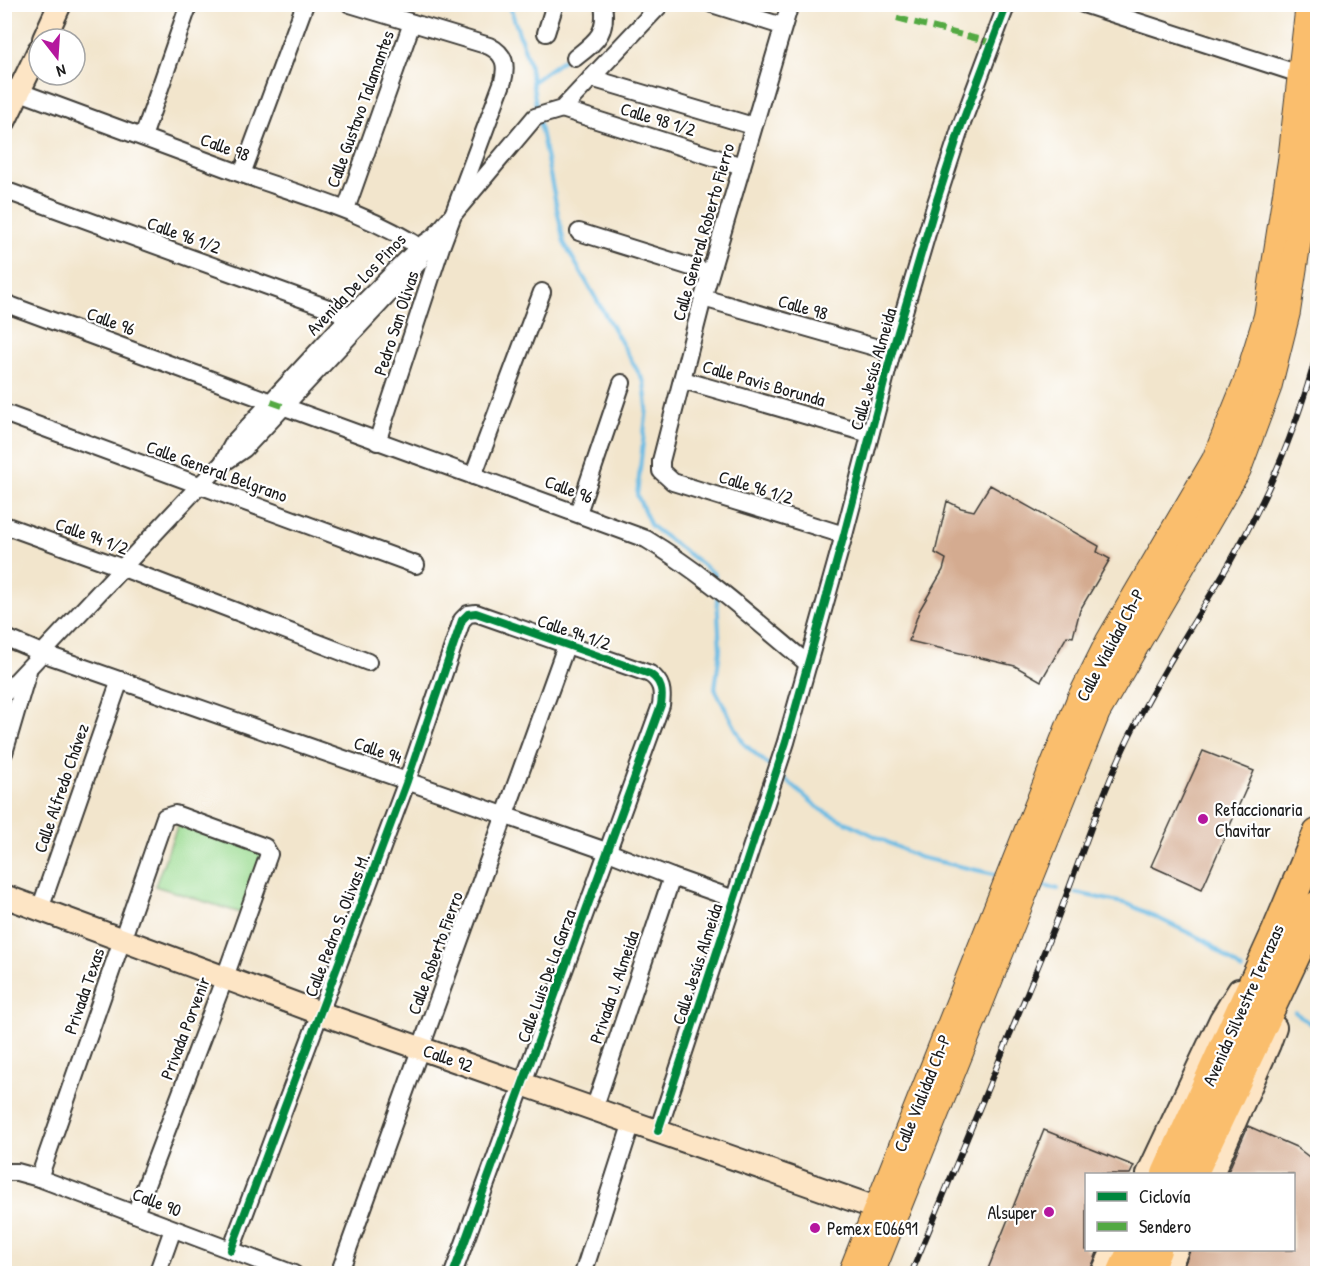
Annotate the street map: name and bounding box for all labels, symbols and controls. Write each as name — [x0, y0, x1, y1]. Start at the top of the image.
north arrow — [27, 27, 87, 87]
street label: Calle Gustavo Talamantes — [320, 27, 400, 191]
text: N — [54, 60, 69, 83]
street label: Calle 98 1/2 — [617, 96, 699, 142]
street label: Calle 98 — [197, 127, 253, 167]
street label: Calle General Roberto Fierro — [666, 140, 740, 324]
street label: Calle 96 1/2 — [144, 210, 225, 260]
street label: Avenida De Los Pinos — [301, 227, 411, 341]
street label: Pedro San Olivas — [367, 267, 425, 379]
street label: Calle 98 — [775, 288, 831, 326]
street label: Calle 96 — [83, 301, 139, 341]
street label: Calle Jesús Almeida — [844, 305, 902, 433]
street label: Calle Pavis Borunda — [700, 354, 828, 412]
street label: Calle General Belgrano — [143, 434, 291, 508]
street label: Calle 96 1/2 — [716, 464, 797, 510]
street label: Calle 96 — [541, 469, 597, 509]
street label: Calle 94 1/2 — [52, 511, 133, 561]
street label: Calle Vialidad Ch-P — [1070, 584, 1150, 706]
street label: Calle 94 1/2 — [534, 608, 615, 656]
street label: Calle Alfredo Chávez — [27, 720, 95, 856]
street label: Calle 94 — [351, 730, 406, 770]
place label: Refaccionaria Chavitar — [1215, 797, 1302, 843]
marker: Refaccionaria Chavitar — [1196, 812, 1210, 826]
street label: Calle Pedro S. Olivas M. — [298, 850, 376, 1000]
street label: Calle Roberto Fierro — [401, 888, 469, 1018]
street label: Calle Jesús Almeida — [666, 900, 728, 1028]
street label: Calle Luis De La Garza — [510, 906, 582, 1046]
street label: Avenida Silvestre Terrazas — [1196, 920, 1290, 1090]
street label: Privada J. Almeida — [583, 927, 645, 1047]
street label: Privada Texas — [58, 944, 110, 1037]
street label: Privada Porvenir — [154, 973, 216, 1083]
street label: Calle Vialidad Ch-P — [887, 1031, 957, 1155]
street label: Calle 92 — [420, 1038, 477, 1078]
legend — [1085, 1173, 1295, 1251]
street label: Calle 90 — [129, 1181, 185, 1223]
text: Ciclovía — [1139, 1184, 1190, 1209]
place label: Alsuper — [988, 1200, 1037, 1225]
marker: Alsuper — [1042, 1205, 1056, 1219]
text: Sendero — [1139, 1214, 1191, 1239]
place label: Pemex E06691 — [827, 1216, 918, 1241]
marker: Pemex E06691 — [808, 1221, 822, 1235]

